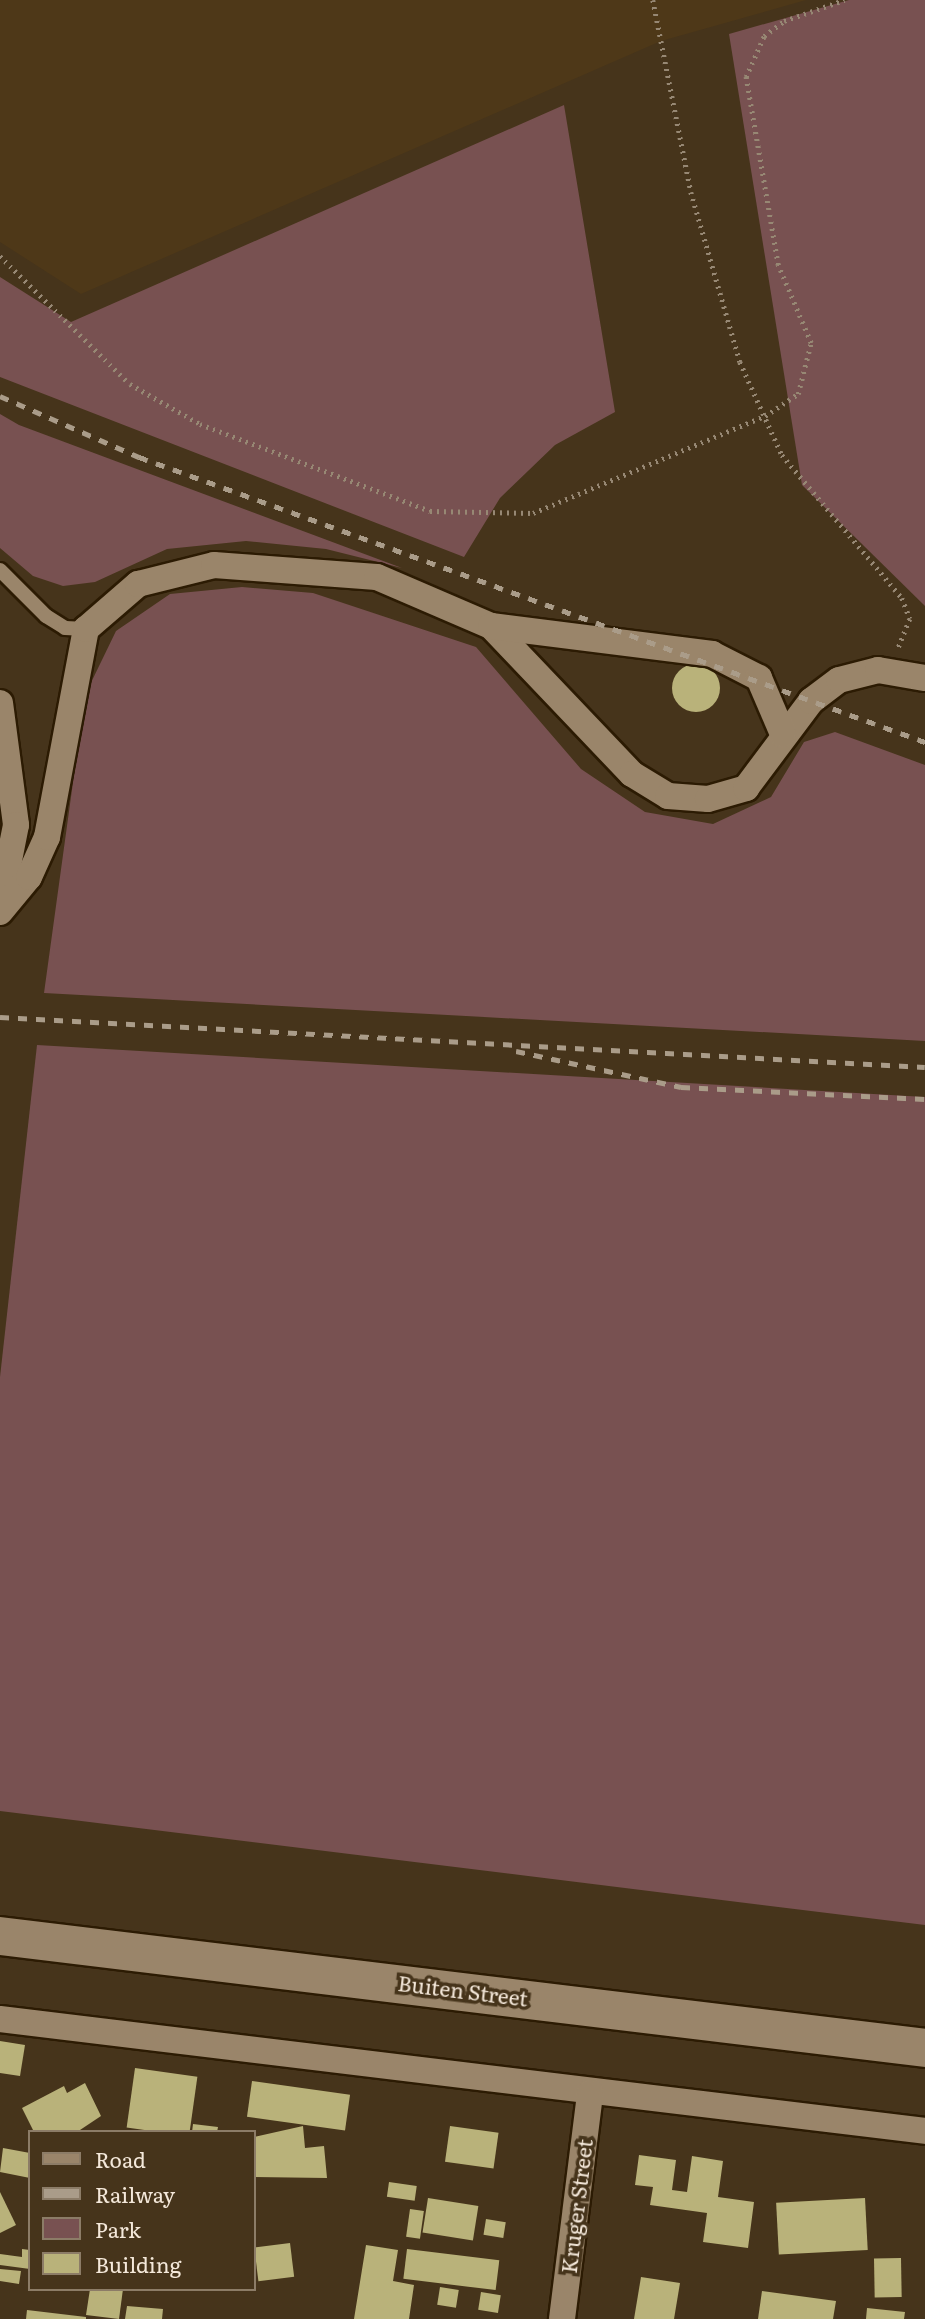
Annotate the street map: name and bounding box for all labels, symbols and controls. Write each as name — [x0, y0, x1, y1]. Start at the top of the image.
street label: Buiten Street — [397, 1970, 529, 2010]
legend — [28, 2130, 256, 2291]
street label: Kruger Street — [555, 2137, 597, 2275]
text: Road — [95, 2143, 146, 2174]
text: Railway — [95, 2178, 175, 2209]
text: Park — [95, 2213, 141, 2244]
text: Building — [95, 2248, 181, 2279]

